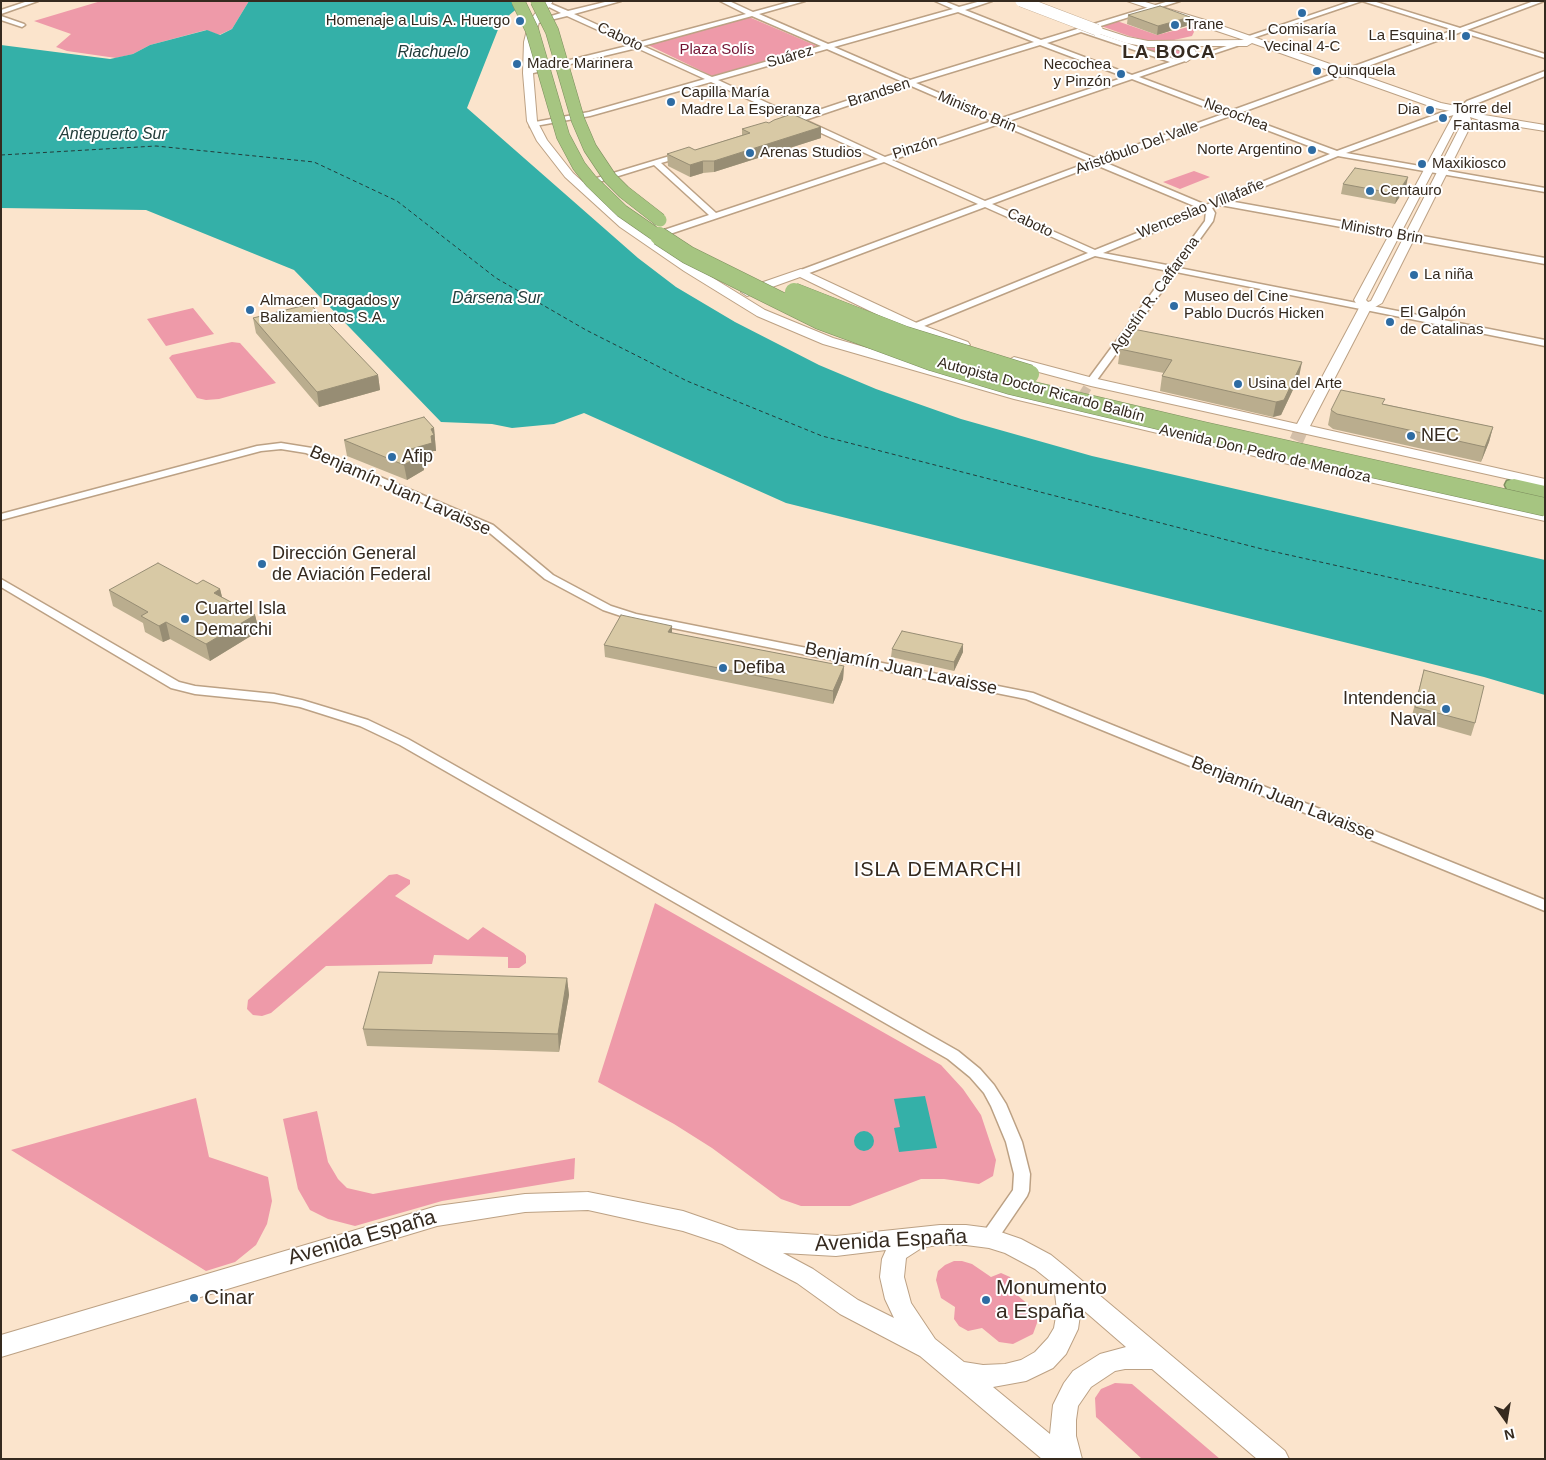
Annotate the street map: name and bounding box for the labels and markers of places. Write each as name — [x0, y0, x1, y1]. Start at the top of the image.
marker: Comisaría Vecinal 4-C — [1296, 7, 1308, 19]
place label: Homenaje a Luis A. Huergo — [326, 12, 510, 30]
marker: Homenaje a Luis A. Huergo — [514, 15, 526, 27]
place label: Trane — [1185, 16, 1224, 34]
marker: Trane — [1169, 19, 1181, 31]
place label: Comisaría Vecinal 4-C — [1264, 21, 1340, 56]
place label: La Esquina II — [1368, 27, 1456, 45]
marker: La Esquina II — [1460, 30, 1472, 42]
place label: Madre Marinera — [527, 55, 633, 73]
place label: Necochea y Pinzón — [1043, 56, 1111, 91]
marker: Madre Marinera — [511, 58, 523, 70]
place label: Quinquela — [1327, 62, 1395, 80]
marker: Quinquela — [1311, 65, 1323, 77]
marker: Necochea y Pinzón — [1115, 68, 1127, 80]
place label: Capilla María Madre La Esperanza — [681, 84, 820, 119]
marker: Capilla María Madre La Esperanza — [665, 96, 677, 108]
place label: Torre del Fantasma — [1453, 100, 1520, 135]
place label: Dia — [1397, 101, 1420, 119]
marker: Dia — [1424, 104, 1436, 116]
marker: Torre del Fantasma — [1437, 112, 1449, 124]
place label: Norte Argentino — [1197, 141, 1302, 159]
place label: Arenas Studios — [760, 144, 862, 162]
marker: Norte Argentino — [1306, 144, 1318, 156]
marker: Arenas Studios — [744, 147, 756, 159]
place label: Maxikiosco — [1432, 155, 1506, 173]
marker: Maxikiosco — [1416, 158, 1428, 170]
place label: Centauro — [1380, 182, 1442, 200]
marker: Centauro — [1364, 185, 1376, 197]
place label: La niña — [1424, 266, 1473, 284]
marker: La niña — [1408, 269, 1420, 281]
place label: Museo del Cine Pablo Ducrós Hicken — [1184, 288, 1324, 323]
place label: Almacen Dragados y Balizamientos S.A. — [260, 292, 399, 327]
marker: Museo del Cine Pablo Ducrós Hicken — [1168, 300, 1180, 312]
marker: Almacen Dragados y Balizamientos S.A. — [244, 304, 256, 316]
place label: El Galpón de Catalinas — [1400, 304, 1483, 339]
marker: El Galpón de Catalinas — [1384, 316, 1396, 328]
place label: Usina del Arte — [1248, 375, 1342, 393]
marker: Usina del Arte — [1232, 378, 1244, 390]
place label: NEC — [1421, 425, 1459, 447]
marker: NEC — [1405, 430, 1417, 442]
place label: Afip — [402, 446, 433, 468]
marker: Afip — [386, 451, 398, 463]
place label: Dirección General de Aviación Federal — [272, 543, 431, 586]
marker: Dirección General de Aviación Federal — [256, 558, 268, 570]
place label: Cuartel Isla Demarchi — [195, 598, 286, 640]
marker: Cuartel Isla Demarchi — [179, 613, 191, 625]
place label: Defiba — [733, 657, 785, 679]
marker: Defiba — [717, 662, 729, 674]
place label: Intendencia Naval — [1343, 688, 1436, 731]
marker: Intendencia Naval — [1440, 703, 1452, 715]
place label: Monumento a España — [996, 1275, 1107, 1325]
place label: Cinar — [204, 1285, 254, 1311]
marker: Cinar — [188, 1292, 200, 1304]
marker: Monumento a España — [980, 1294, 992, 1306]

